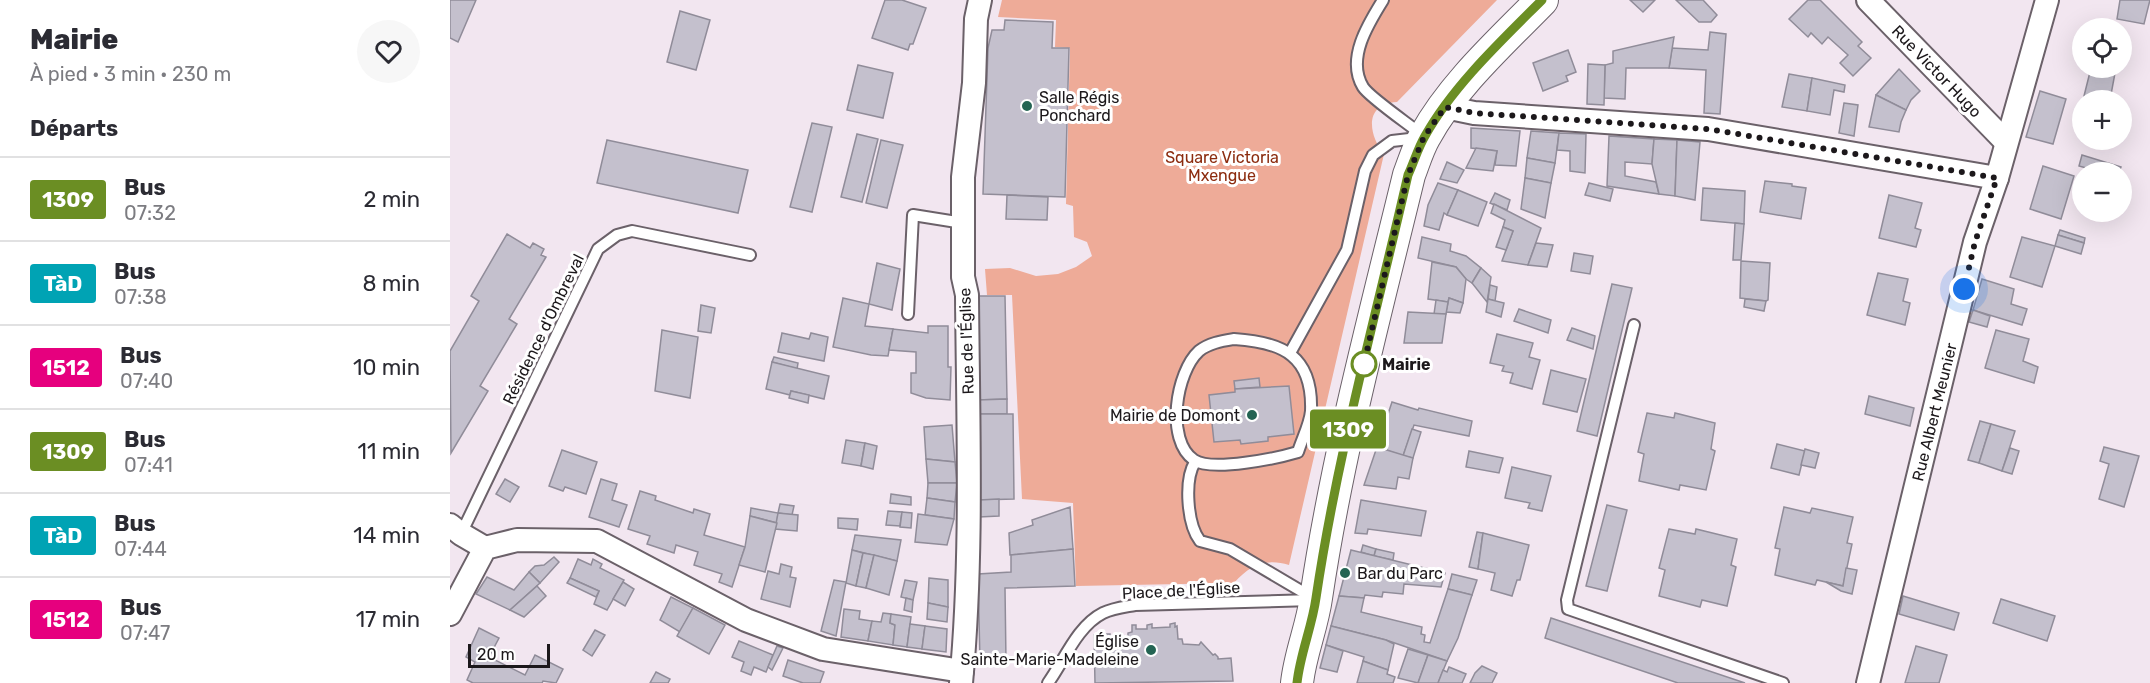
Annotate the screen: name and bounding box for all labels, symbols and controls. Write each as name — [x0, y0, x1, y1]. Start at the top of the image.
map controls — [2072, 18, 2132, 222]
button: locate — [2072, 18, 2132, 78]
button: heart — [357, 20, 420, 83]
street label: Rue Victor Hugo — [1888, 21, 1985, 121]
text: Mairie — [30, 23, 118, 56]
text: À pied · 3 min · 230 m — [30, 62, 231, 86]
place label: Salle Régis Ponchard — [1039, 88, 1119, 125]
button: + — [2072, 90, 2132, 150]
marker: Salle Régis Ponchard — [1020, 99, 1034, 113]
text: Départs — [30, 115, 118, 142]
park label: Square Victoria Mxengue — [1165, 148, 1279, 185]
button: − — [2072, 162, 2132, 222]
text: Bus — [124, 174, 166, 201]
text: 2 min — [363, 186, 420, 213]
text: 1309 — [42, 187, 94, 212]
text: 07:32 — [124, 201, 176, 225]
street label: Résidence d'Ombreval — [499, 251, 588, 407]
text: Bus — [114, 258, 156, 285]
text: 8 min — [362, 270, 420, 297]
text: TàD — [44, 271, 82, 296]
your location — [1949, 274, 1979, 304]
text: 07:38 — [114, 285, 167, 309]
street label: Rue de l'Église — [955, 287, 978, 395]
street label: Rue Albert Meunier — [1908, 341, 1961, 483]
text: Bus — [120, 342, 162, 369]
marker: Mairie — [1351, 351, 1377, 377]
text: 10 min — [353, 354, 420, 381]
text: 1512 — [42, 355, 90, 380]
place label: Mairie — [1382, 355, 1431, 374]
text: 07:40 — [120, 369, 173, 393]
place label: Mairie de Domont — [1110, 406, 1240, 425]
marker: Mairie de Domont — [1245, 408, 1259, 422]
line badge: 1309 — [1306, 410, 1390, 448]
text: 1309 — [1322, 417, 1374, 442]
text: Bus — [124, 426, 166, 453]
text: 11 min — [358, 438, 420, 465]
text: 1309 — [42, 439, 94, 464]
text: 07:41 — [124, 453, 173, 477]
text: Bus — [114, 510, 156, 537]
text: 14 min — [353, 522, 420, 549]
text: TàD — [44, 523, 82, 548]
text: 07:44 — [114, 537, 167, 561]
place label: Bar du Parc — [1357, 564, 1443, 583]
marker: Bar du Parc — [1338, 566, 1352, 580]
street label: Place de l'Église — [1121, 578, 1241, 603]
text: Bus — [120, 594, 162, 621]
text: 17 min — [356, 606, 420, 633]
text: 1512 — [42, 607, 90, 632]
text: 07:47 — [120, 621, 170, 645]
place label: Église Sainte-Marie-Madeleine — [960, 632, 1139, 669]
scale bar — [468, 641, 550, 668]
marker: Église Sainte-Marie-Madeleine — [1144, 643, 1158, 657]
text: 20 m — [477, 645, 515, 664]

